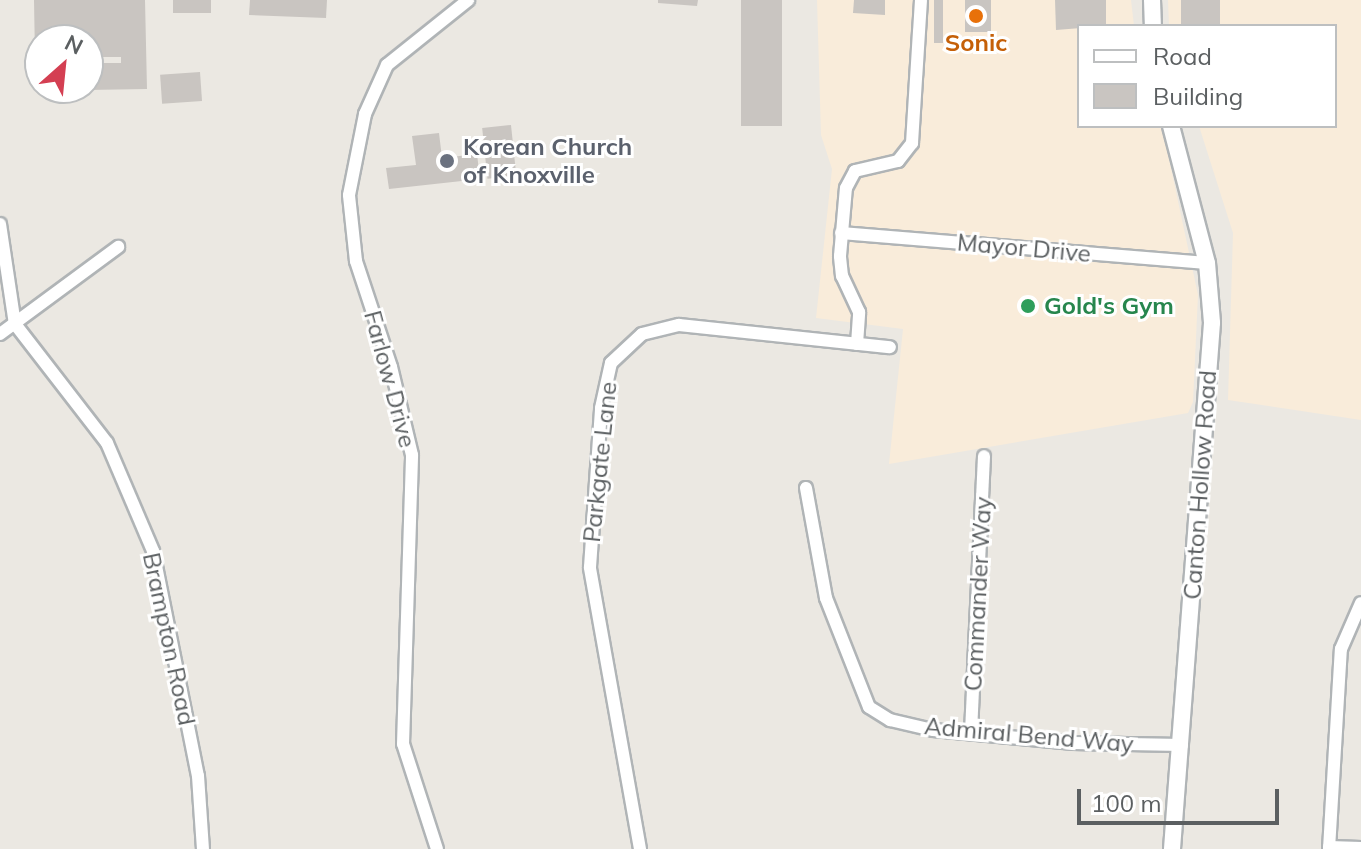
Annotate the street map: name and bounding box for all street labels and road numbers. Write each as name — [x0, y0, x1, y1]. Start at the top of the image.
street label: Mayor Drive — [956, 228, 1092, 268]
street label: Farlow Drive — [358, 307, 422, 451]
street label: Canton Hollow Road — [1178, 369, 1222, 601]
street label: Parkgate Lane — [577, 380, 623, 544]
street label: Commander Way — [959, 496, 997, 692]
street label: Brampton Road — [137, 550, 201, 728]
street label: Admiral Bend Way — [923, 711, 1135, 759]

